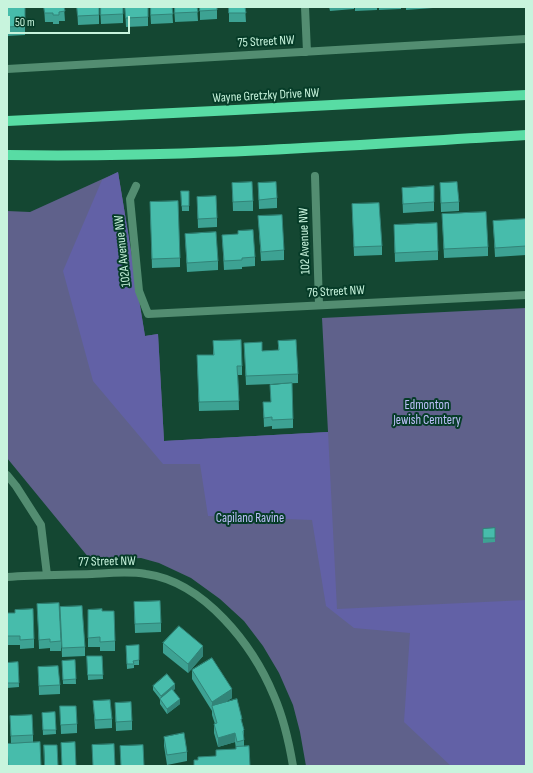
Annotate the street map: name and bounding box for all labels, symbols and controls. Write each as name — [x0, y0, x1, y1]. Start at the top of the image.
scale bar — [10, 8, 132, 34]
text: 50 m — [15, 15, 35, 30]
street label: 75 Street NW — [237, 33, 295, 51]
street label: Wayne Gretzky Drive NW — [212, 85, 320, 107]
street label: 102 Avenue NW — [296, 207, 314, 275]
street label: 102A Avenue NW — [111, 214, 135, 288]
street label: 76 Street NW — [307, 283, 365, 301]
park label: Edmonton Jewish Cemtery — [393, 398, 461, 429]
park label: Capilano Ravine — [216, 511, 284, 527]
street label: 77 Street NW — [78, 554, 136, 570]

